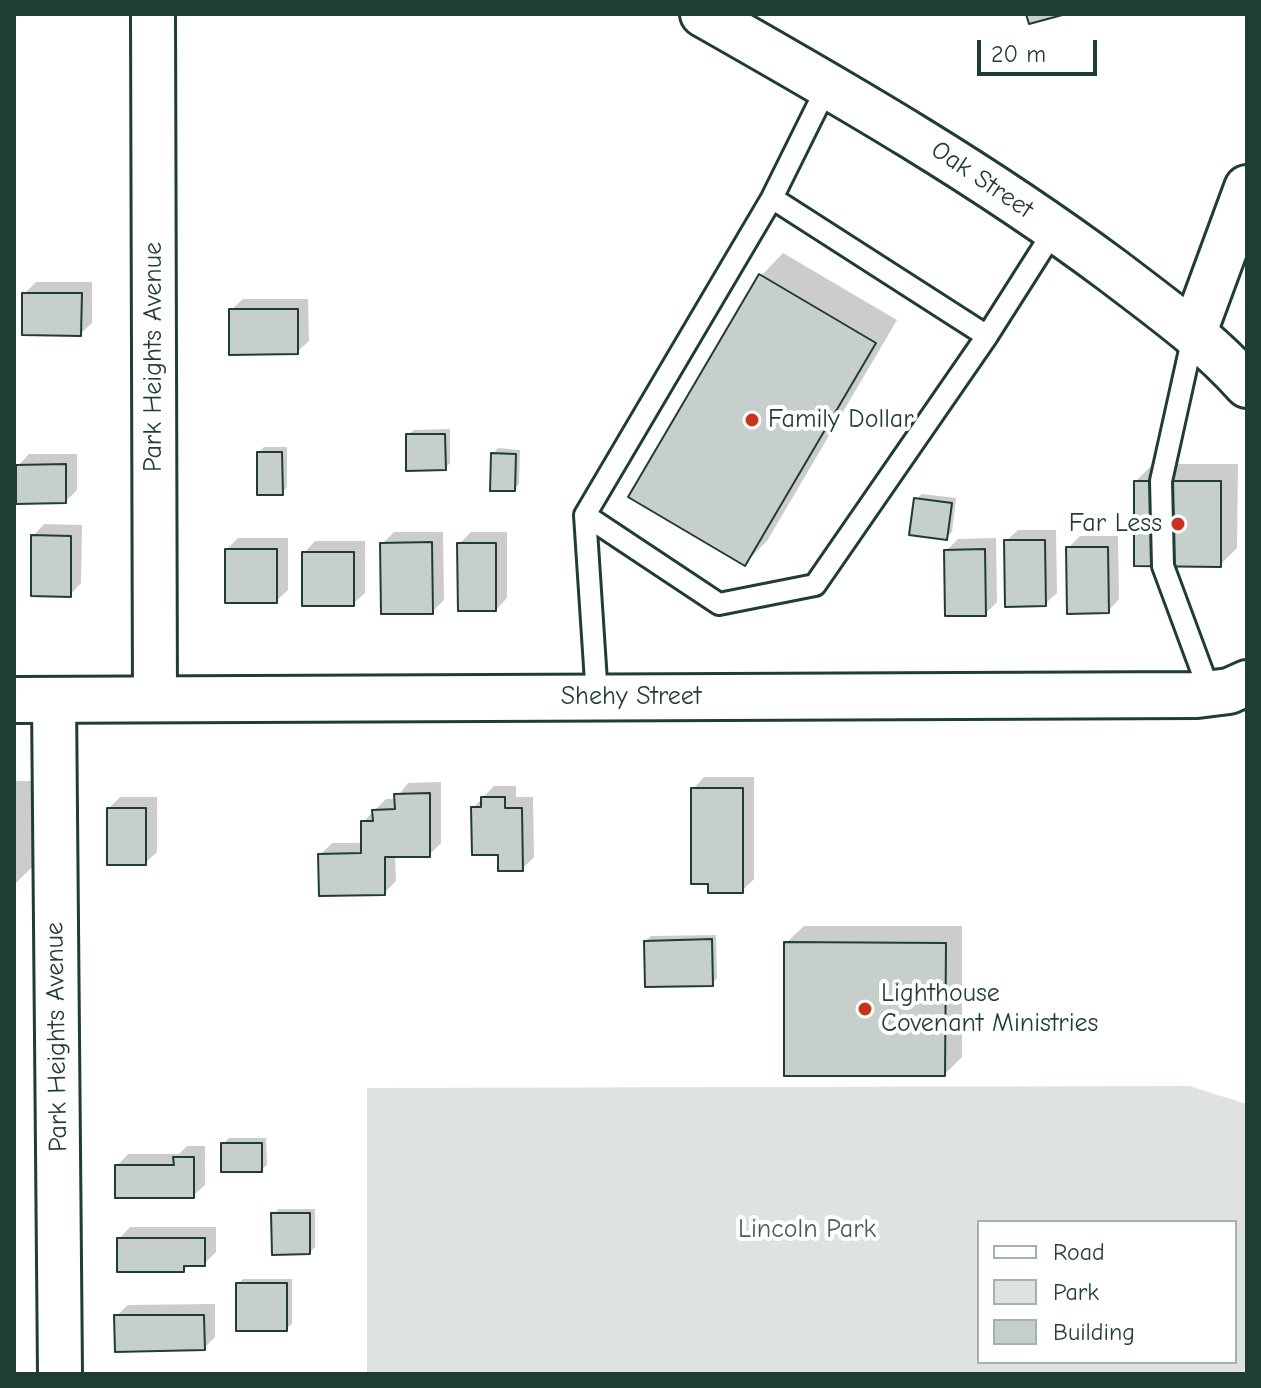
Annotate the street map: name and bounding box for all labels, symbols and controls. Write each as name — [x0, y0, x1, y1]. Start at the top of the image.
scale bar — [981, 24, 1101, 74]
text: 20 m — [991, 40, 1046, 68]
street label: Oak Street — [925, 134, 1039, 226]
street label: Park Heights Avenue — [138, 242, 170, 472]
place label: Family Dollar — [768, 404, 914, 436]
marker: Family Dollar — [743, 411, 761, 429]
place label: Far Less — [1069, 508, 1162, 540]
marker: Far Less — [1169, 515, 1187, 533]
street label: Shehy Street — [561, 681, 701, 713]
street label: Park Heights Avenue — [39, 922, 75, 1152]
place label: Lighthouse Covenant Ministries — [881, 978, 1098, 1040]
marker: Lighthouse Covenant Ministries — [856, 1000, 874, 1018]
park label: Lincoln Park — [738, 1214, 876, 1246]
legend — [977, 1220, 1237, 1364]
text: Road — [1053, 1238, 1105, 1266]
text: Park — [1053, 1278, 1099, 1306]
text: Building — [1053, 1318, 1135, 1346]

